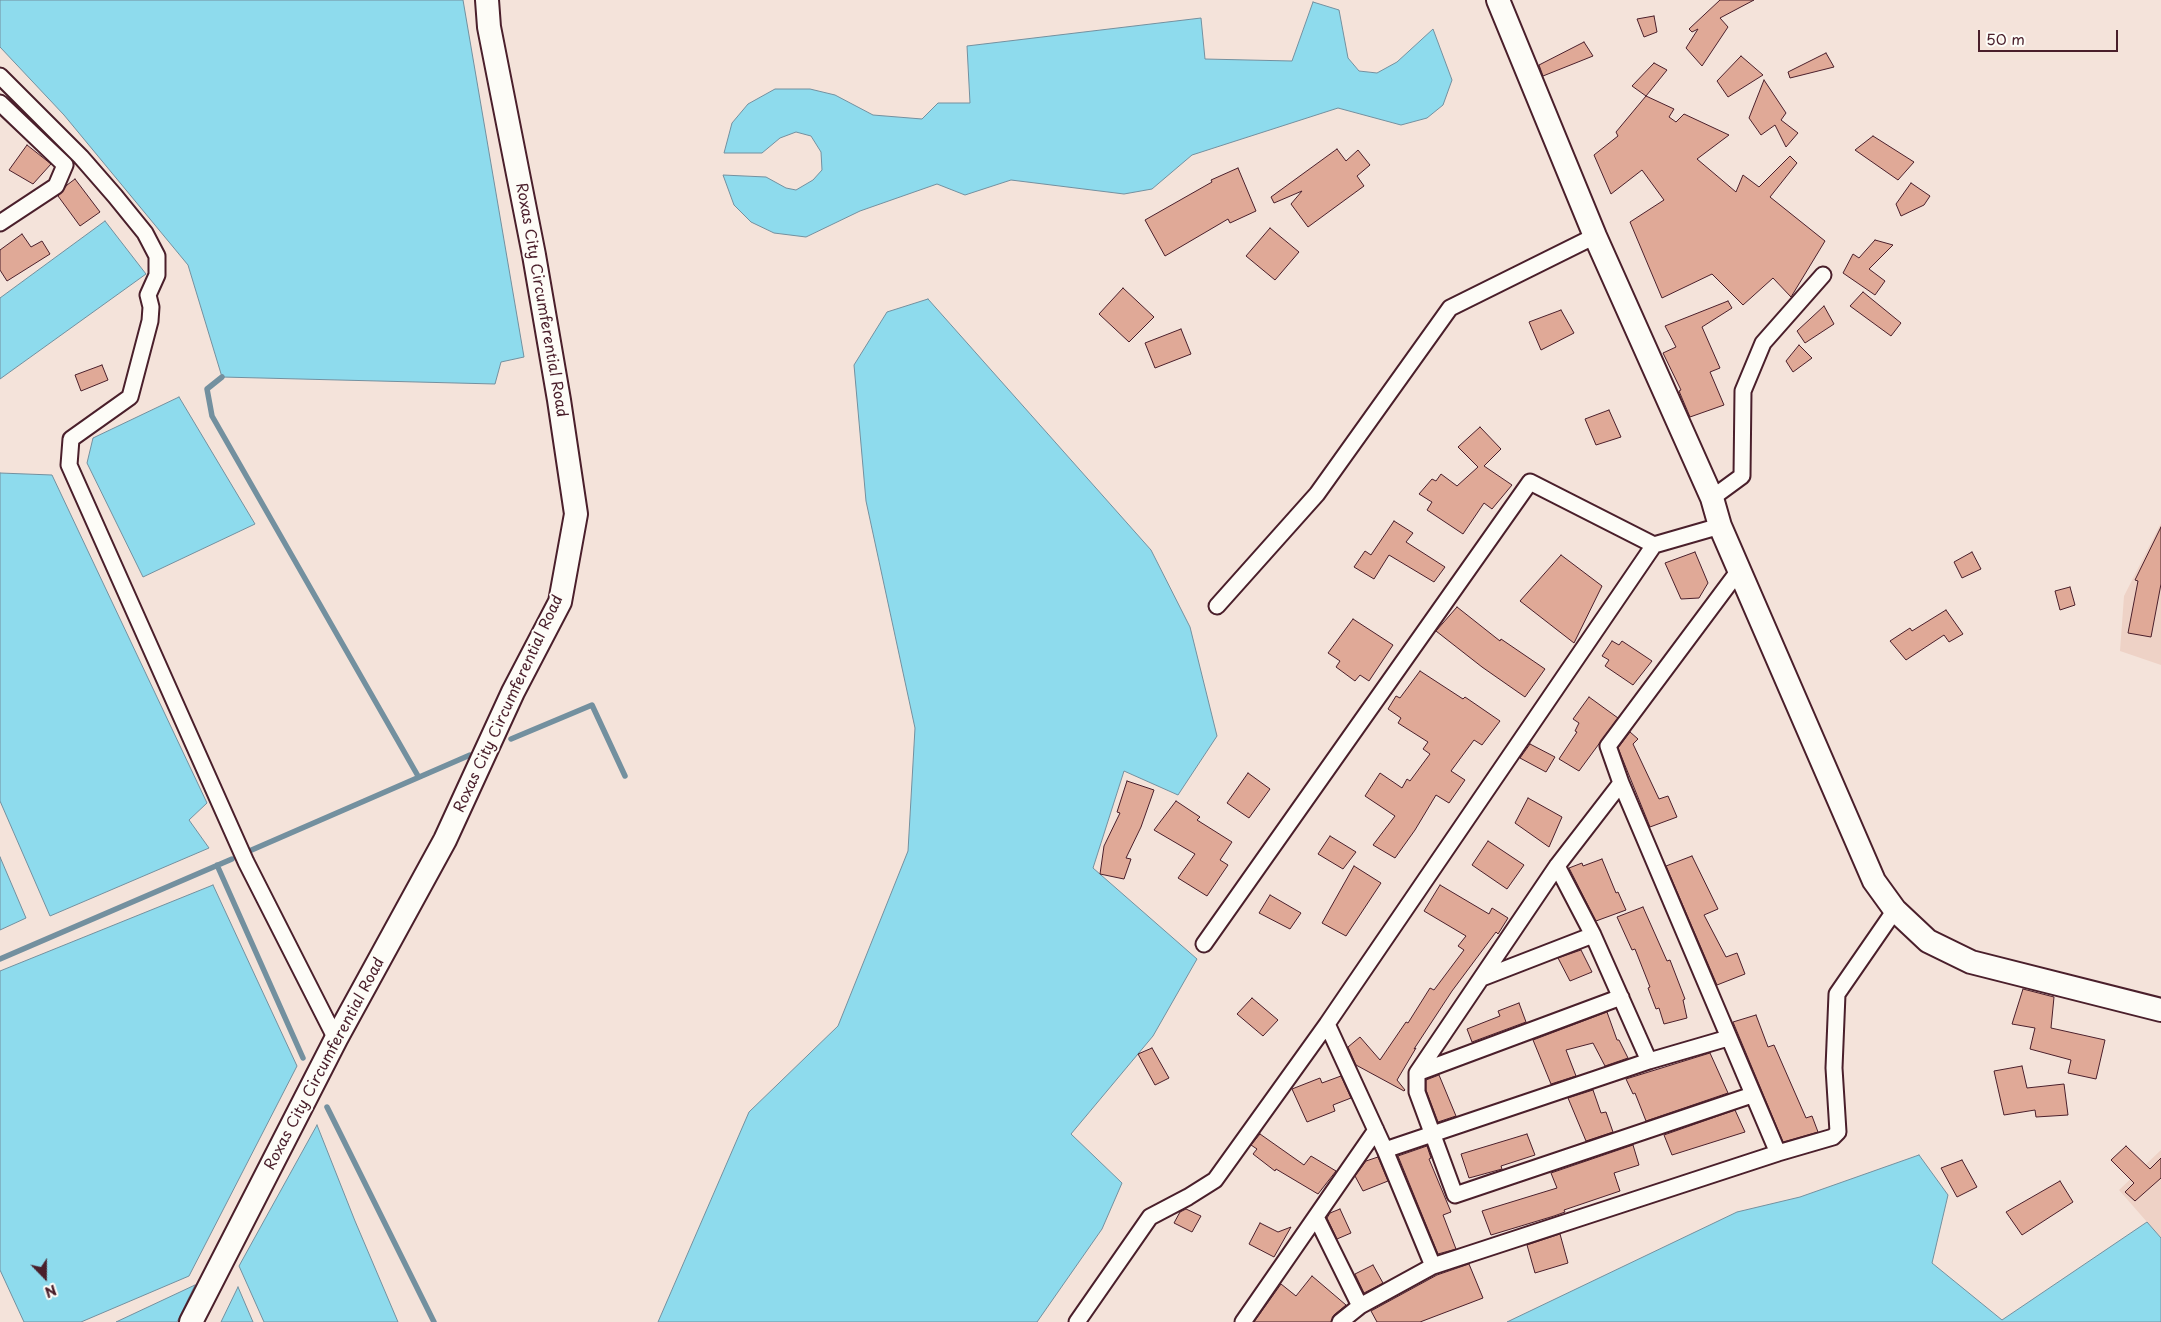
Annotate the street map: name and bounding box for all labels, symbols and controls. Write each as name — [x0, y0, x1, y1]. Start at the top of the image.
scale bar — [1981, 20, 2121, 52]
text: 50 m — [1986, 27, 2025, 50]
street label: Roxas City Circumferential Road — [511, 181, 571, 419]
street label: Roxas City Circumferential Road — [451, 592, 567, 816]
street label: Roxas City Circumferential Road — [261, 955, 389, 1173]
north arrow — [20, 1252, 70, 1302]
text: N — [42, 1280, 60, 1303]

